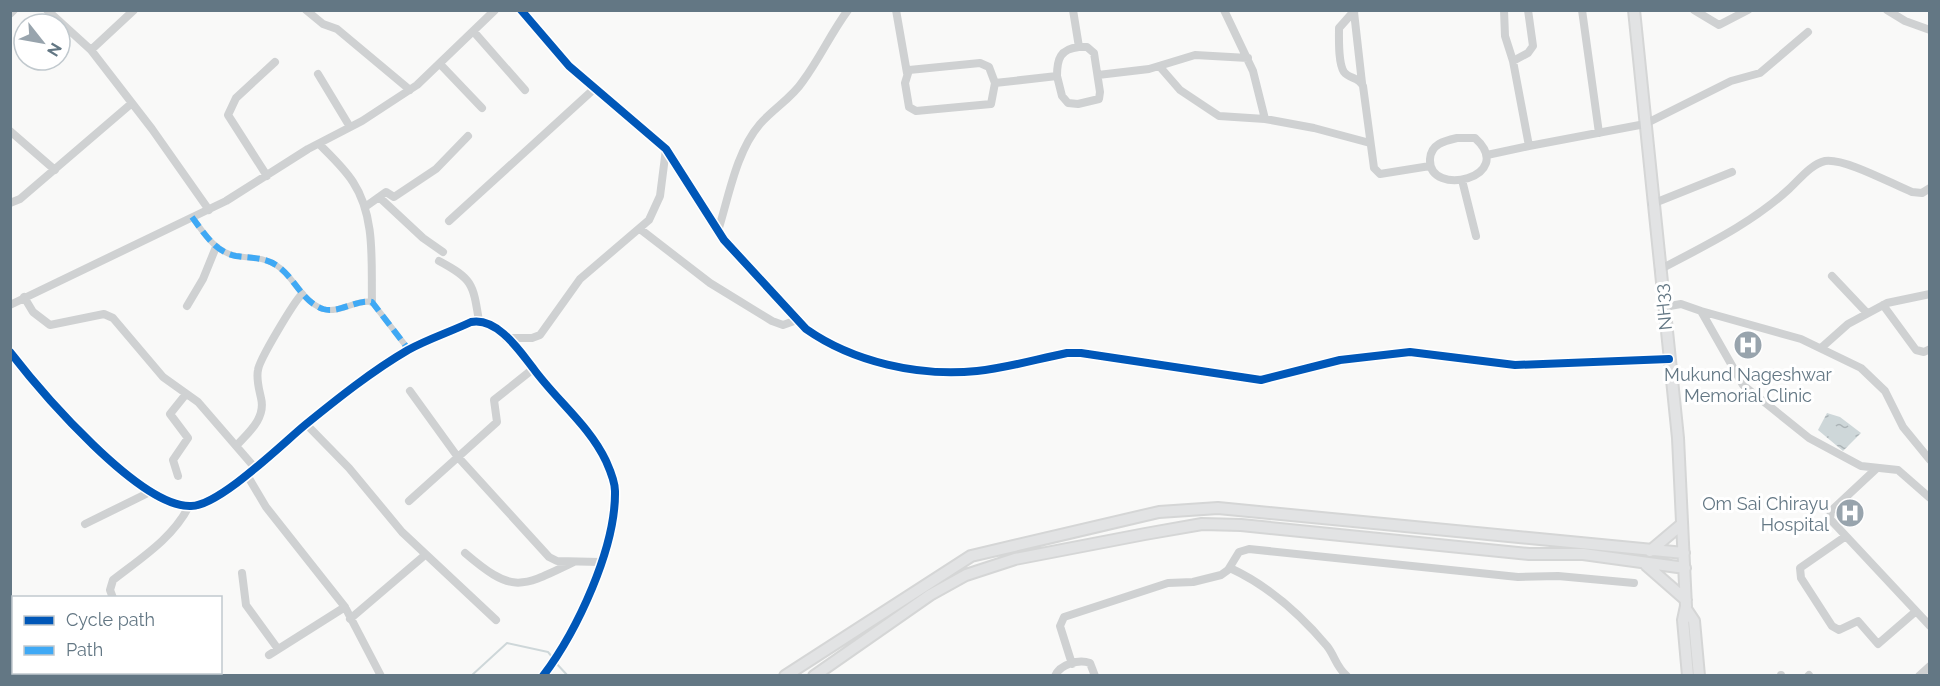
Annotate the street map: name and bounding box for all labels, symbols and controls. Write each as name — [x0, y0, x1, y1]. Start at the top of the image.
north arrow — [12, 12, 72, 72]
text: N — [43, 39, 66, 60]
street label: NH33 — [1650, 283, 1676, 331]
hospital icon: Mukund Nageshwar Memorial Clinic — [1732, 329, 1764, 361]
place label: Mukund Nageshwar Memorial Clinic — [1664, 364, 1833, 406]
place label: Om Sai Chirayu Hospital — [1702, 493, 1829, 535]
hospital icon: Om Sai Chirayu Hospital — [1834, 497, 1866, 529]
legend — [12, 596, 222, 674]
text: Cycle path — [66, 609, 155, 630]
text: Path — [66, 639, 103, 660]

